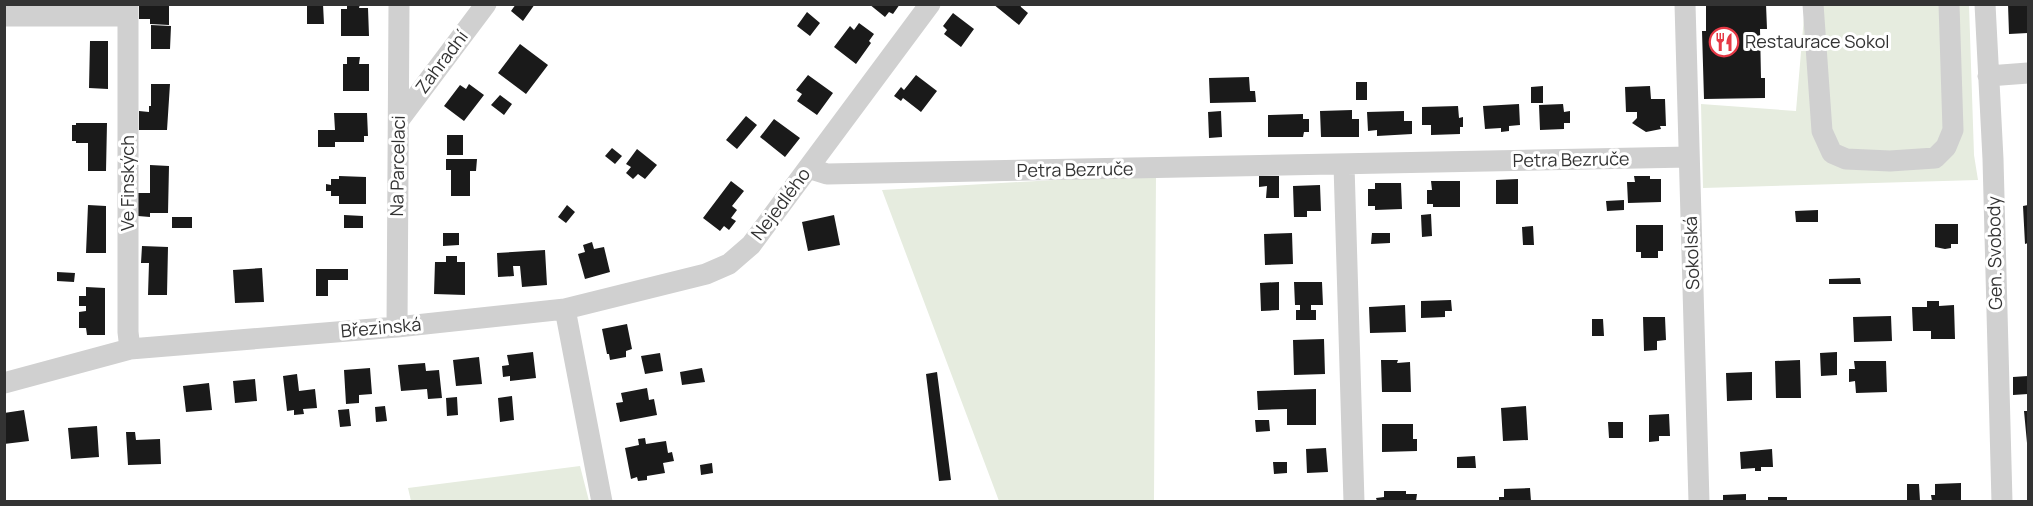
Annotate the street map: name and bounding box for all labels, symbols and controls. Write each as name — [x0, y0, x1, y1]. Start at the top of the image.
street label: Zahradní — [410, 25, 473, 98]
restaurant icon: Restaurace Sokol — [1708, 26, 1740, 58]
place label: Restaurace Sokol — [1745, 29, 1890, 53]
street label: Na Parcelaci — [384, 115, 410, 217]
street label: Ve Finských — [115, 135, 139, 231]
street label: Petra Bezruče — [1512, 146, 1630, 172]
street label: Petra Bezruče — [1016, 156, 1134, 182]
street label: Nejedlého — [745, 162, 815, 244]
street label: Gen. Svobody — [1981, 195, 2007, 310]
street label: Sokolská — [1678, 216, 1704, 290]
street label: Březinská — [340, 312, 422, 342]

